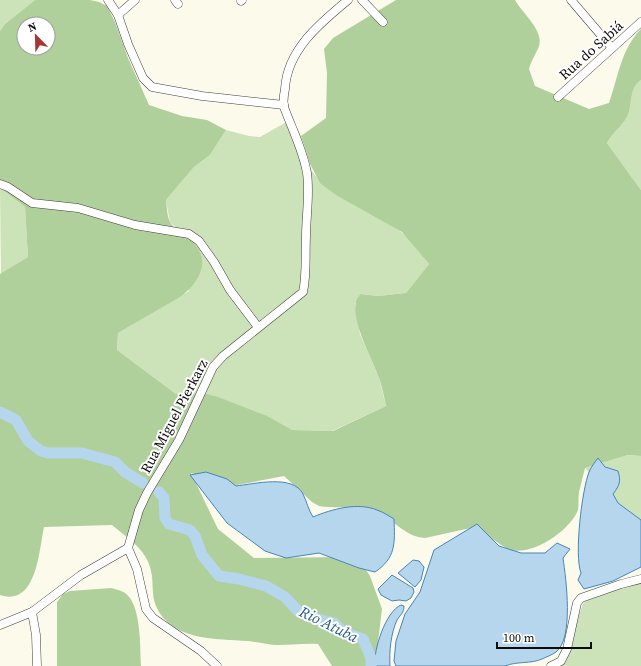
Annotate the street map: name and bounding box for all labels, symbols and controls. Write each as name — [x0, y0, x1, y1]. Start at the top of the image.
street label: Rua do Sabiá — [555, 15, 628, 84]
north arrow — [16, 16, 56, 56]
text: N — [26, 19, 39, 36]
street label: Rua Miguel Pierkarz — [135, 355, 213, 477]
water label: Rio Atuba — [295, 600, 362, 647]
scale bar — [497, 624, 591, 650]
text: 100 m — [503, 630, 535, 646]

